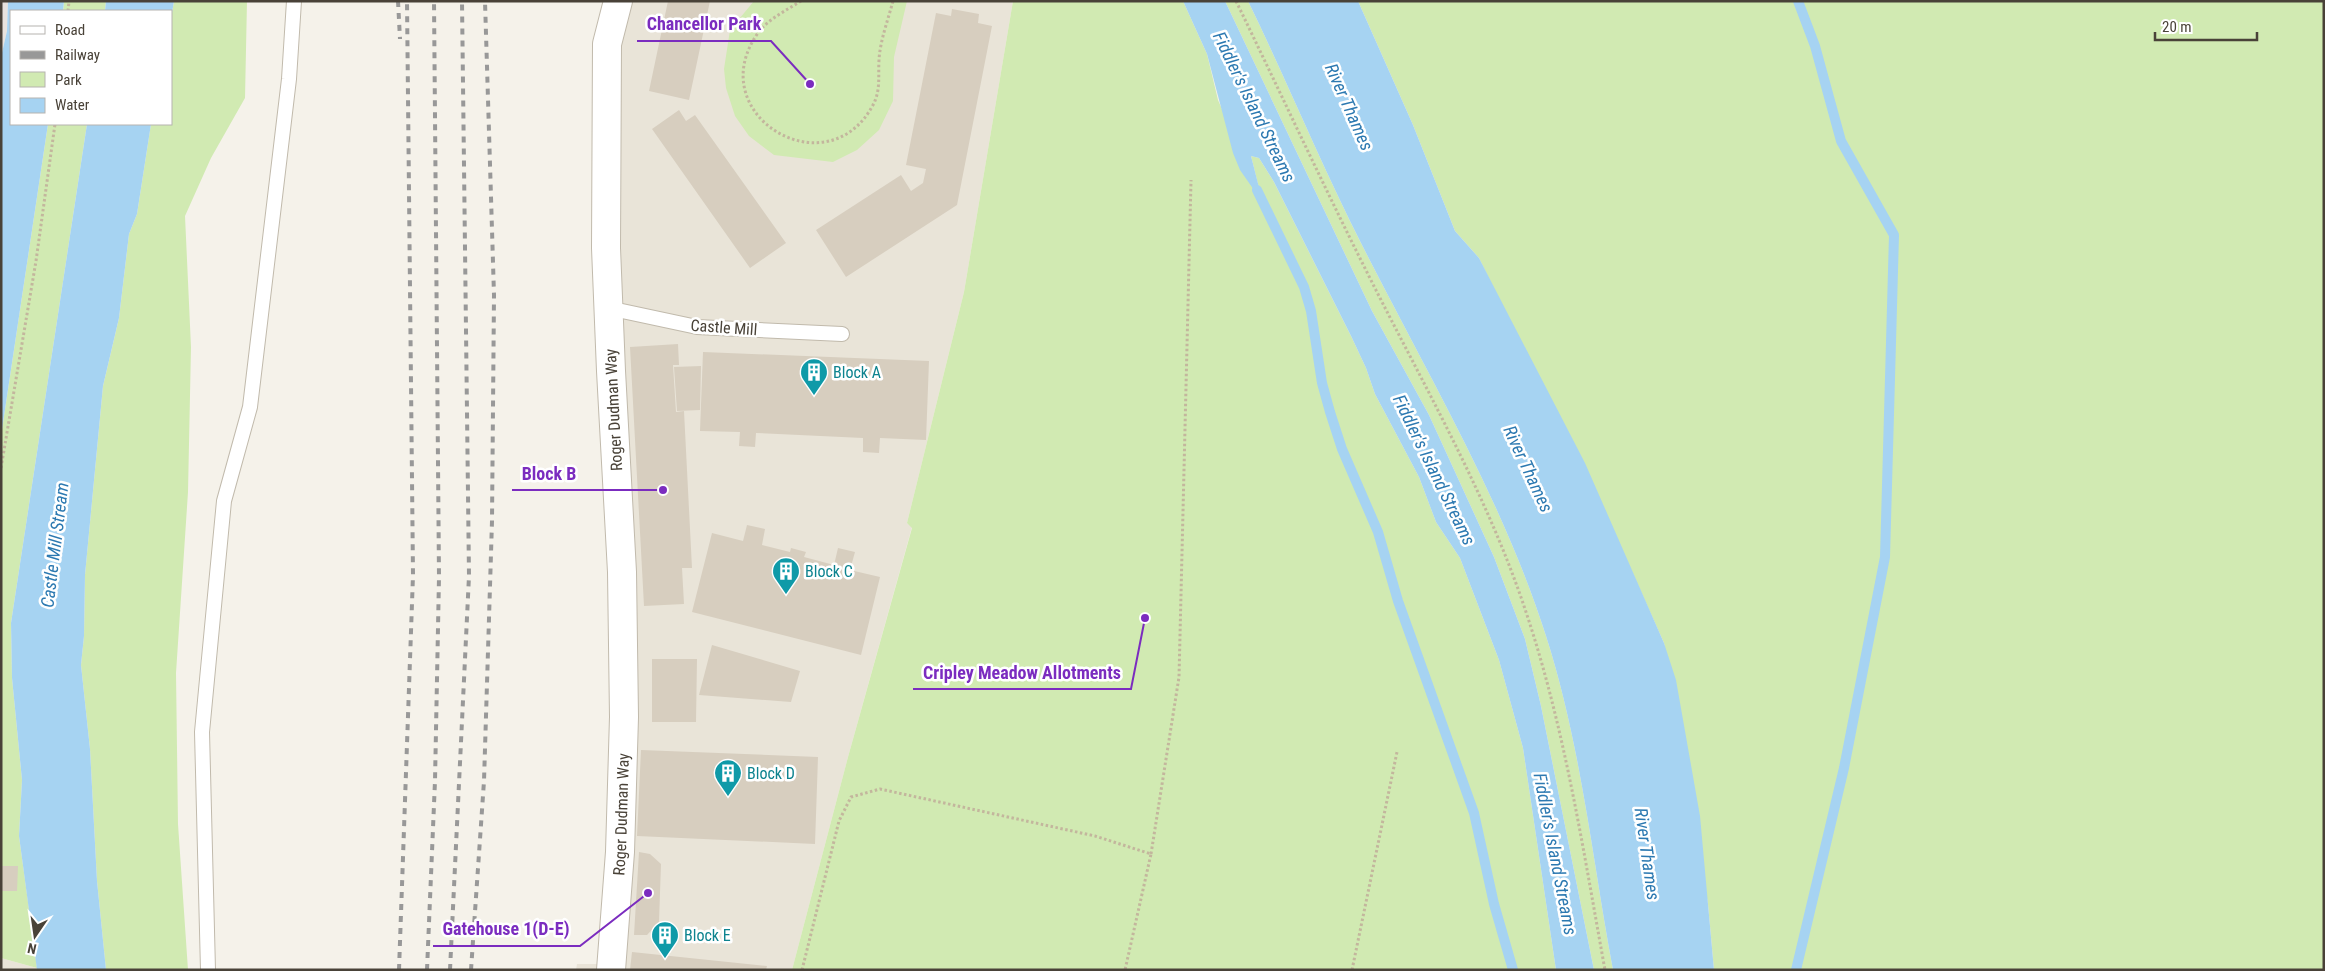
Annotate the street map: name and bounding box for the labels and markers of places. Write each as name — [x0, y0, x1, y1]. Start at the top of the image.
callout: Chancellor Park — [637, 8, 771, 41]
building icon: Block A — [799, 357, 829, 396]
place label: Block A — [833, 363, 881, 382]
callout: Block B — [512, 457, 586, 490]
building icon: Block C — [771, 556, 801, 595]
place label: Block C — [805, 562, 853, 581]
callout: Cripley Meadow Allotments — [913, 656, 1131, 689]
building icon: Block D — [713, 758, 743, 797]
place label: Block D — [747, 764, 795, 783]
callout: Gatehouse 1(D-E) — [433, 913, 580, 946]
building icon: Block E — [650, 920, 680, 959]
place label: Block E — [684, 926, 731, 945]

